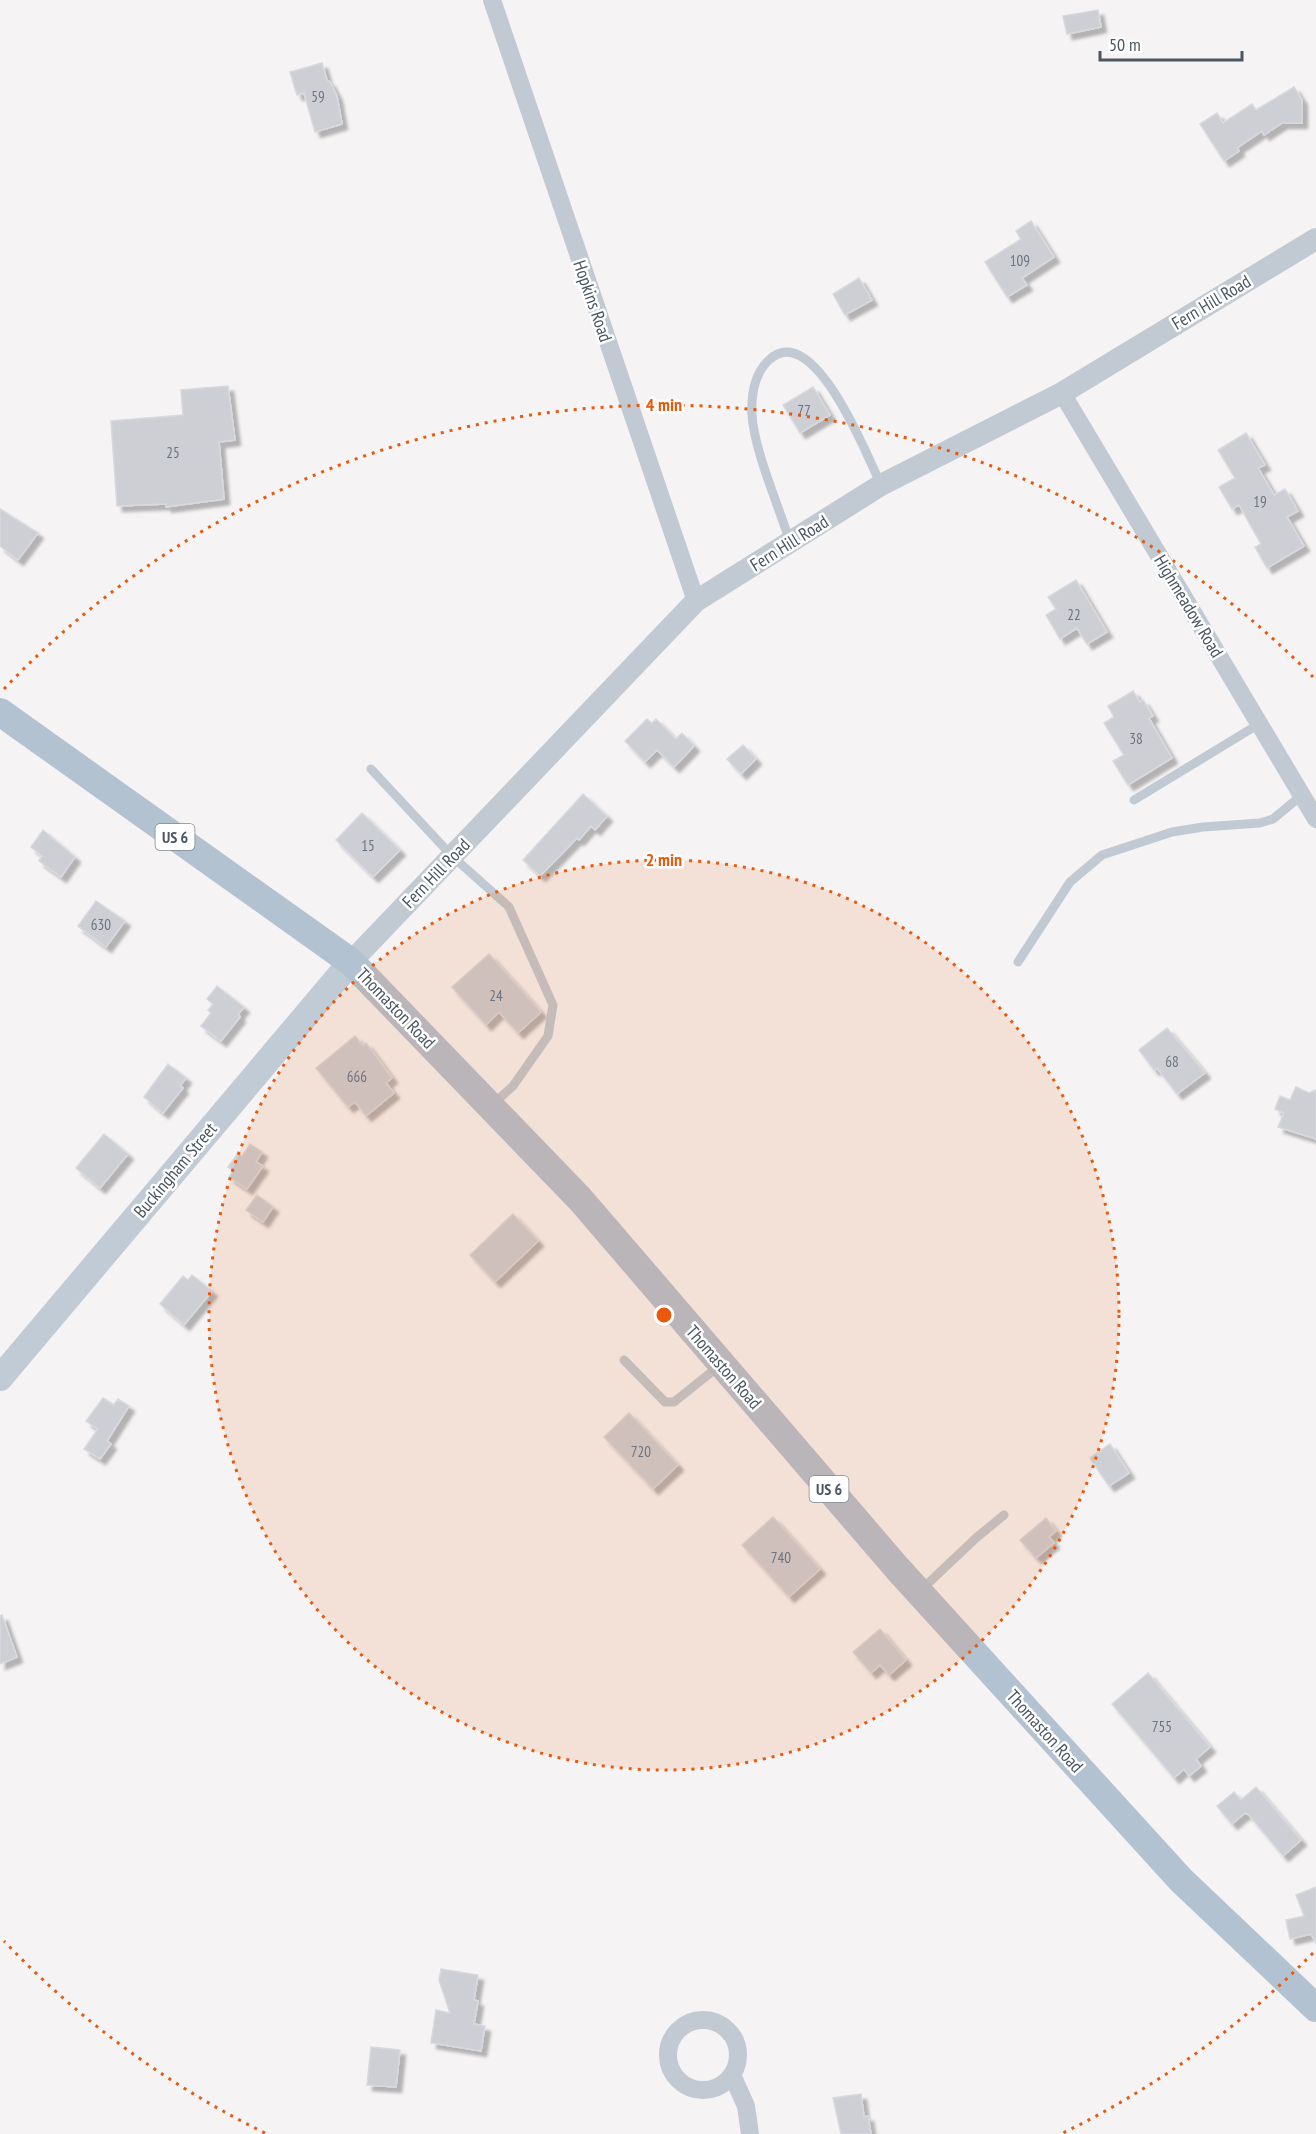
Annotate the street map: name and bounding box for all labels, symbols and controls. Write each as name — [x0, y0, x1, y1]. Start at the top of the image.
scale bar — [1100, 24, 1242, 62]
text: 50 m — [1109, 33, 1141, 56]
house number: 59 — [311, 87, 325, 106]
house number: 109 — [1010, 251, 1030, 270]
street label: Hopkins Road — [568, 257, 618, 345]
street label: Fern Hill Road — [1167, 269, 1255, 335]
text: 4 min — [646, 393, 682, 416]
house number: 77 — [797, 401, 811, 420]
house number: 25 — [166, 443, 180, 462]
house number: 19 — [1253, 492, 1267, 511]
street label: Fern Hill Road — [746, 510, 832, 576]
street label: Highmeadow Road — [1149, 550, 1229, 662]
house number: 22 — [1067, 605, 1081, 624]
house number: 38 — [1129, 729, 1143, 748]
road number: US 6 — [156, 824, 195, 850]
street label: Fern Hill Road — [397, 833, 475, 913]
house number: 15 — [361, 836, 375, 855]
text: 2 min — [646, 848, 682, 871]
house number: 630 — [91, 915, 111, 934]
street label: Thomaston Road — [352, 963, 440, 1053]
house number: 24 — [489, 986, 503, 1005]
house number: 68 — [1165, 1052, 1179, 1071]
house number: 666 — [347, 1067, 367, 1086]
street label: Buckingham Street — [129, 1118, 221, 1222]
centre of rings — [654, 1305, 674, 1325]
street label: Thomaston Road — [681, 1320, 767, 1414]
house number: 720 — [631, 1442, 651, 1461]
road number: US 6 — [810, 1476, 848, 1502]
house number: 740 — [771, 1548, 791, 1567]
street label: Thomaston Road — [1002, 1685, 1088, 1777]
house number: 755 — [1152, 1717, 1172, 1736]

